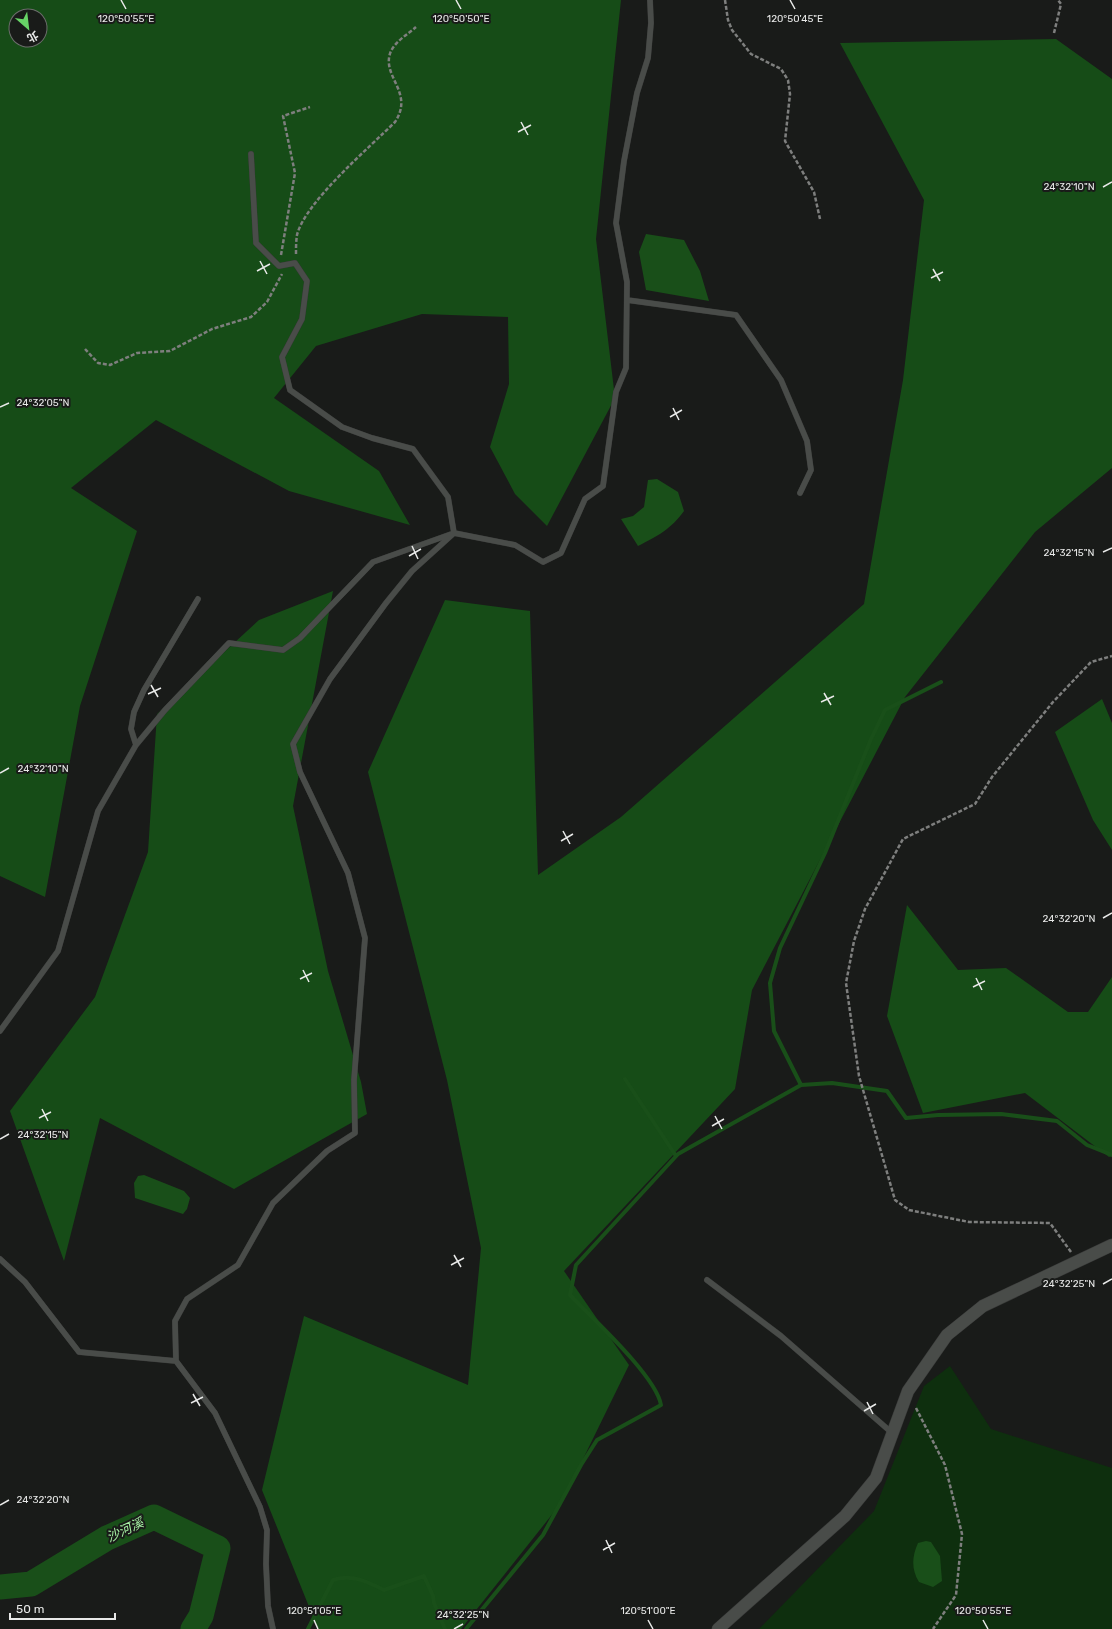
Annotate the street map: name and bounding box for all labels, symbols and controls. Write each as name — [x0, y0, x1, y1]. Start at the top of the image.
north arrow — [8, 8, 48, 48]
text: 120°50'55"E — [98, 13, 154, 25]
text: 120°50'50"E — [433, 13, 489, 25]
text: 120°50'45"E — [767, 13, 823, 25]
text: 北 — [25, 28, 40, 45]
text: 24°32'10"N — [1043, 181, 1095, 193]
text: 24°32'05"N — [17, 397, 69, 409]
text: 24°32'15"N — [1044, 547, 1094, 559]
text: 24°32'10"N — [17, 763, 69, 775]
text: 24°32'20"N — [1043, 913, 1095, 925]
text: 24°32'15"N — [18, 1129, 68, 1141]
text: 24°32'25"N — [1043, 1278, 1095, 1290]
text: 24°32'20"N — [17, 1494, 69, 1506]
water label: 沙河溪 — [104, 1514, 148, 1545]
scale bar — [10, 1595, 115, 1621]
text: 50 m — [16, 1602, 44, 1616]
text: 120°51'05"E — [287, 1605, 341, 1617]
text: 120°51'00"E — [620, 1605, 676, 1617]
text: 120°50'55"E — [955, 1605, 1011, 1617]
text: 24°32'25"N — [437, 1609, 489, 1621]

